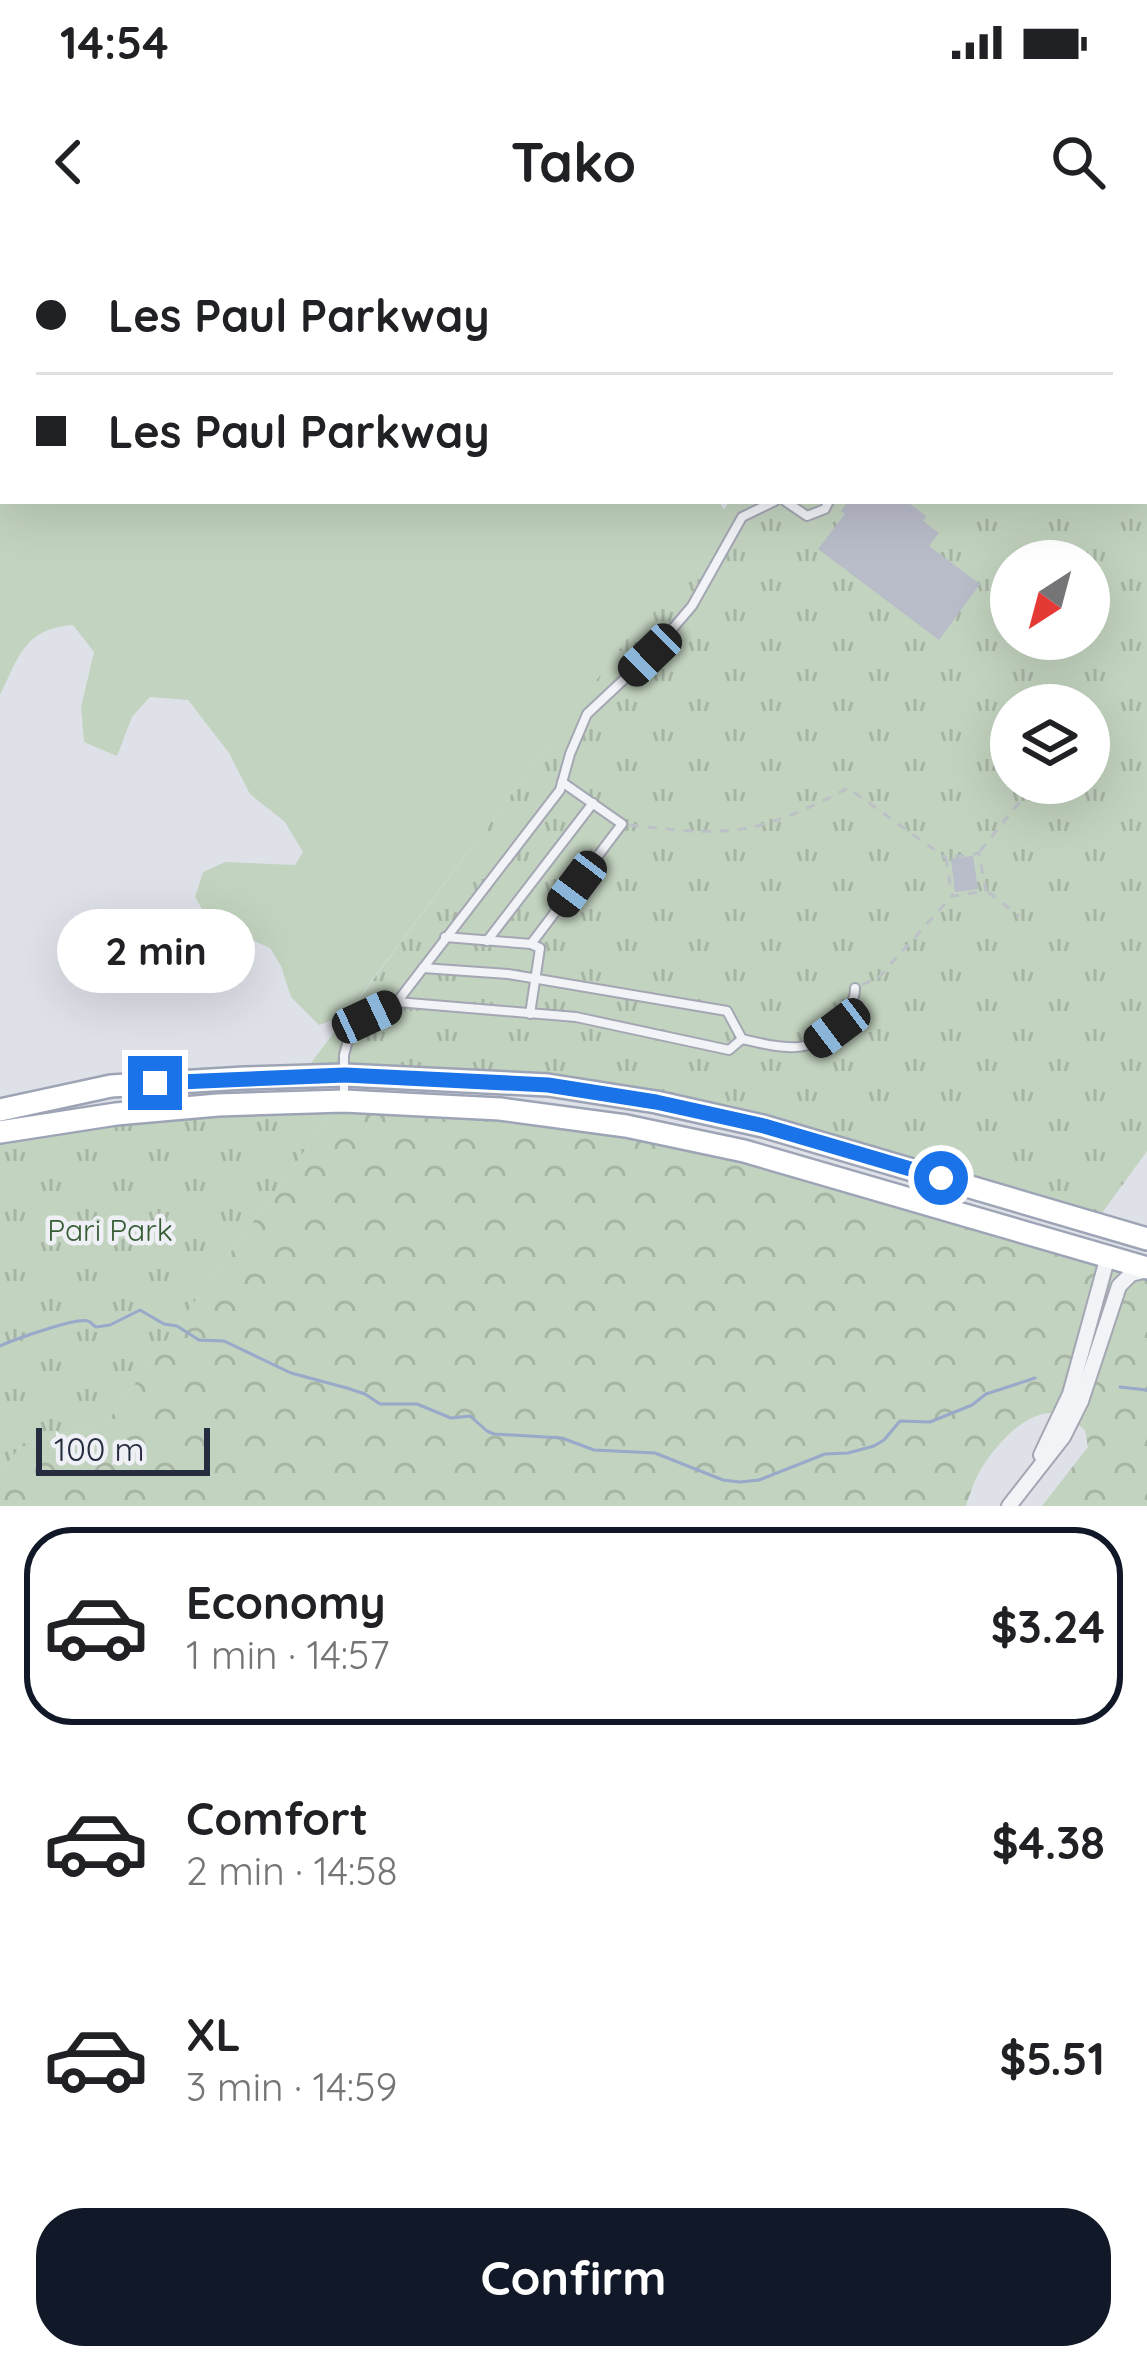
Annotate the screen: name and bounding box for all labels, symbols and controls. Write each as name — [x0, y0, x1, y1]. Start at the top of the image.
text: 14:54 — [60, 14, 169, 70]
text: Tako — [511, 128, 636, 196]
icon: back — [36, 129, 102, 195]
icon: search — [1045, 129, 1111, 195]
text: Les Paul Parkway — [108, 287, 490, 343]
text: Les Paul Parkway — [108, 403, 490, 459]
north arrow — [990, 540, 1110, 660]
map controls — [990, 540, 1110, 804]
car — [612, 617, 688, 693]
button: layers — [990, 684, 1110, 804]
car — [541, 844, 613, 924]
callout: 2 min — [56, 909, 254, 993]
text: 2 min — [105, 926, 207, 975]
car — [327, 985, 407, 1049]
car — [797, 992, 877, 1064]
route end — [128, 1056, 182, 1110]
route start — [914, 1151, 968, 1205]
park label: Pari Park — [47, 1211, 173, 1249]
scale bar — [36, 1422, 210, 1475]
text: 100 m — [54, 1428, 145, 1469]
icon: car — [42, 1572, 150, 1680]
text: Economy — [186, 1574, 386, 1630]
text: $3.24 — [991, 1598, 1105, 1654]
text: 1 min · 14:57 — [186, 1630, 389, 1679]
icon: car — [42, 1788, 150, 1896]
text: Comfort — [186, 1790, 368, 1846]
text: $4.38 — [992, 1814, 1105, 1870]
text: 2 min · 14:58 — [186, 1846, 398, 1895]
icon: car — [42, 2004, 150, 2112]
text: XL — [186, 2006, 241, 2062]
text: $5.51 — [999, 2030, 1105, 2086]
text: 3 min · 14:59 — [186, 2062, 397, 2111]
button: Confirm — [36, 2208, 1111, 2346]

